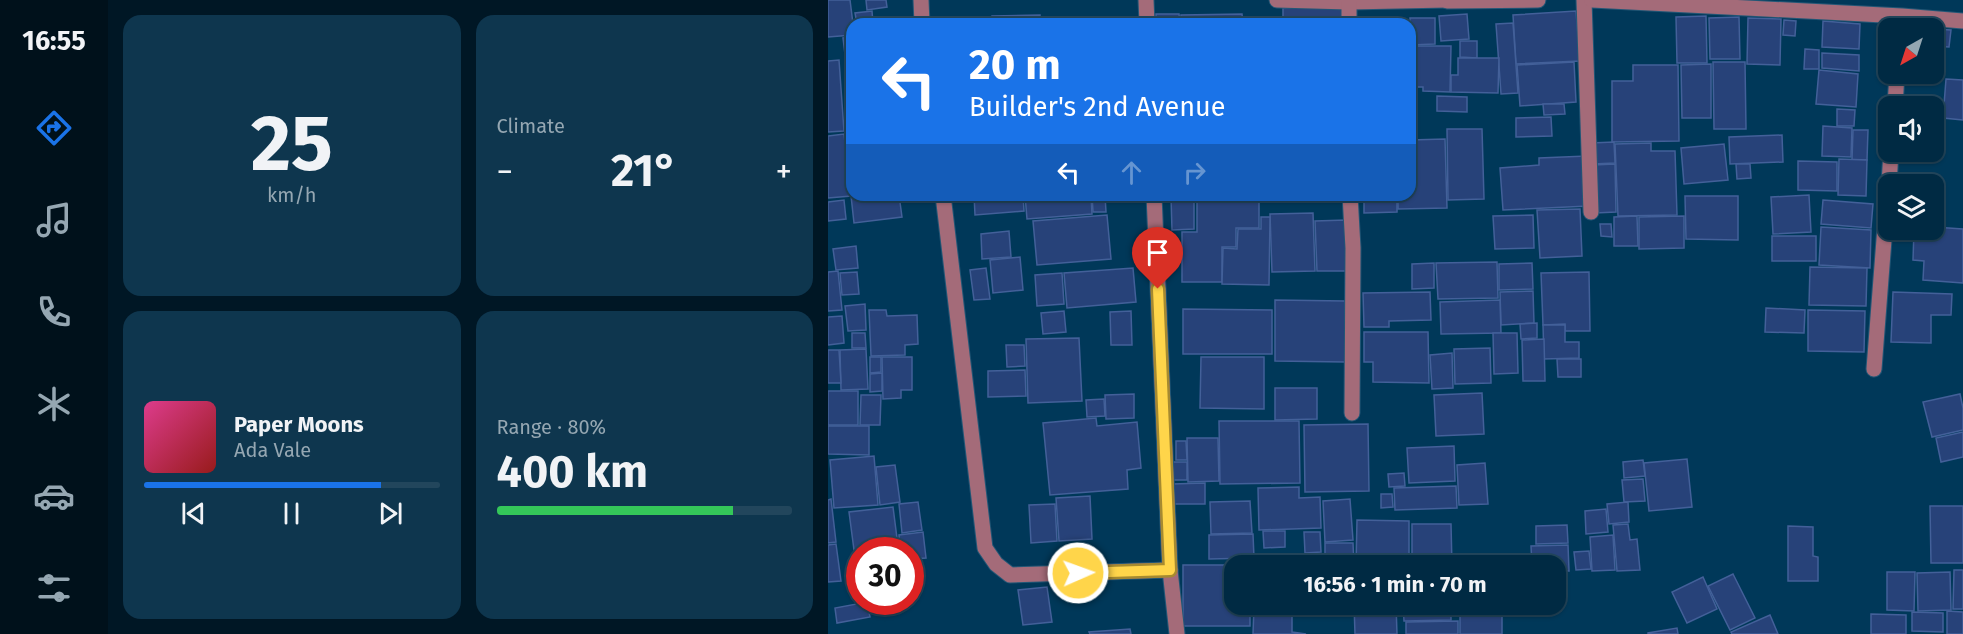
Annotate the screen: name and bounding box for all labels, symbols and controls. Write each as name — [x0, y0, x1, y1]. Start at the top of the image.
north arrow — [1878, 18, 1944, 84]
map controls — [1878, 18, 1944, 240]
text: 16:55 — [22, 25, 86, 57]
text: 20 m — [969, 40, 1061, 90]
icon: left — [870, 42, 948, 120]
text: Builder's 2nd Avenue — [969, 91, 1225, 123]
button: sound — [1878, 96, 1944, 162]
text: 25 — [251, 97, 333, 191]
icon: directions — [33, 107, 75, 149]
text: Climate — [497, 114, 565, 138]
text: 21° — [611, 144, 678, 198]
text: − — [497, 152, 513, 192]
text: + — [776, 152, 792, 192]
icon: left — [1052, 156, 1085, 189]
icon: ahead — [1115, 156, 1148, 189]
icon: right — [1178, 156, 1211, 189]
button: layers — [1878, 174, 1944, 240]
text: km/h — [267, 183, 317, 207]
icon: music — [33, 199, 75, 241]
pin — [1132, 227, 1183, 289]
icon: arrive — [1141, 236, 1174, 269]
icon: phone — [33, 291, 75, 333]
icon: climate — [33, 383, 75, 425]
text: Paper Moons — [234, 411, 364, 438]
text: Range · 80% — [497, 415, 606, 439]
text: Ada Vale — [234, 438, 311, 462]
text: 400 km — [497, 445, 648, 499]
icon: car — [33, 475, 75, 517]
icon: previous — [177, 497, 210, 530]
icon: pause — [275, 497, 308, 530]
icon: next — [374, 497, 407, 530]
speed limit sign: 30 — [846, 537, 924, 615]
position arrow — [1046, 541, 1110, 605]
icon: filters — [33, 567, 75, 609]
text: 16:56 · 1 min · 70 m — [1303, 571, 1487, 598]

